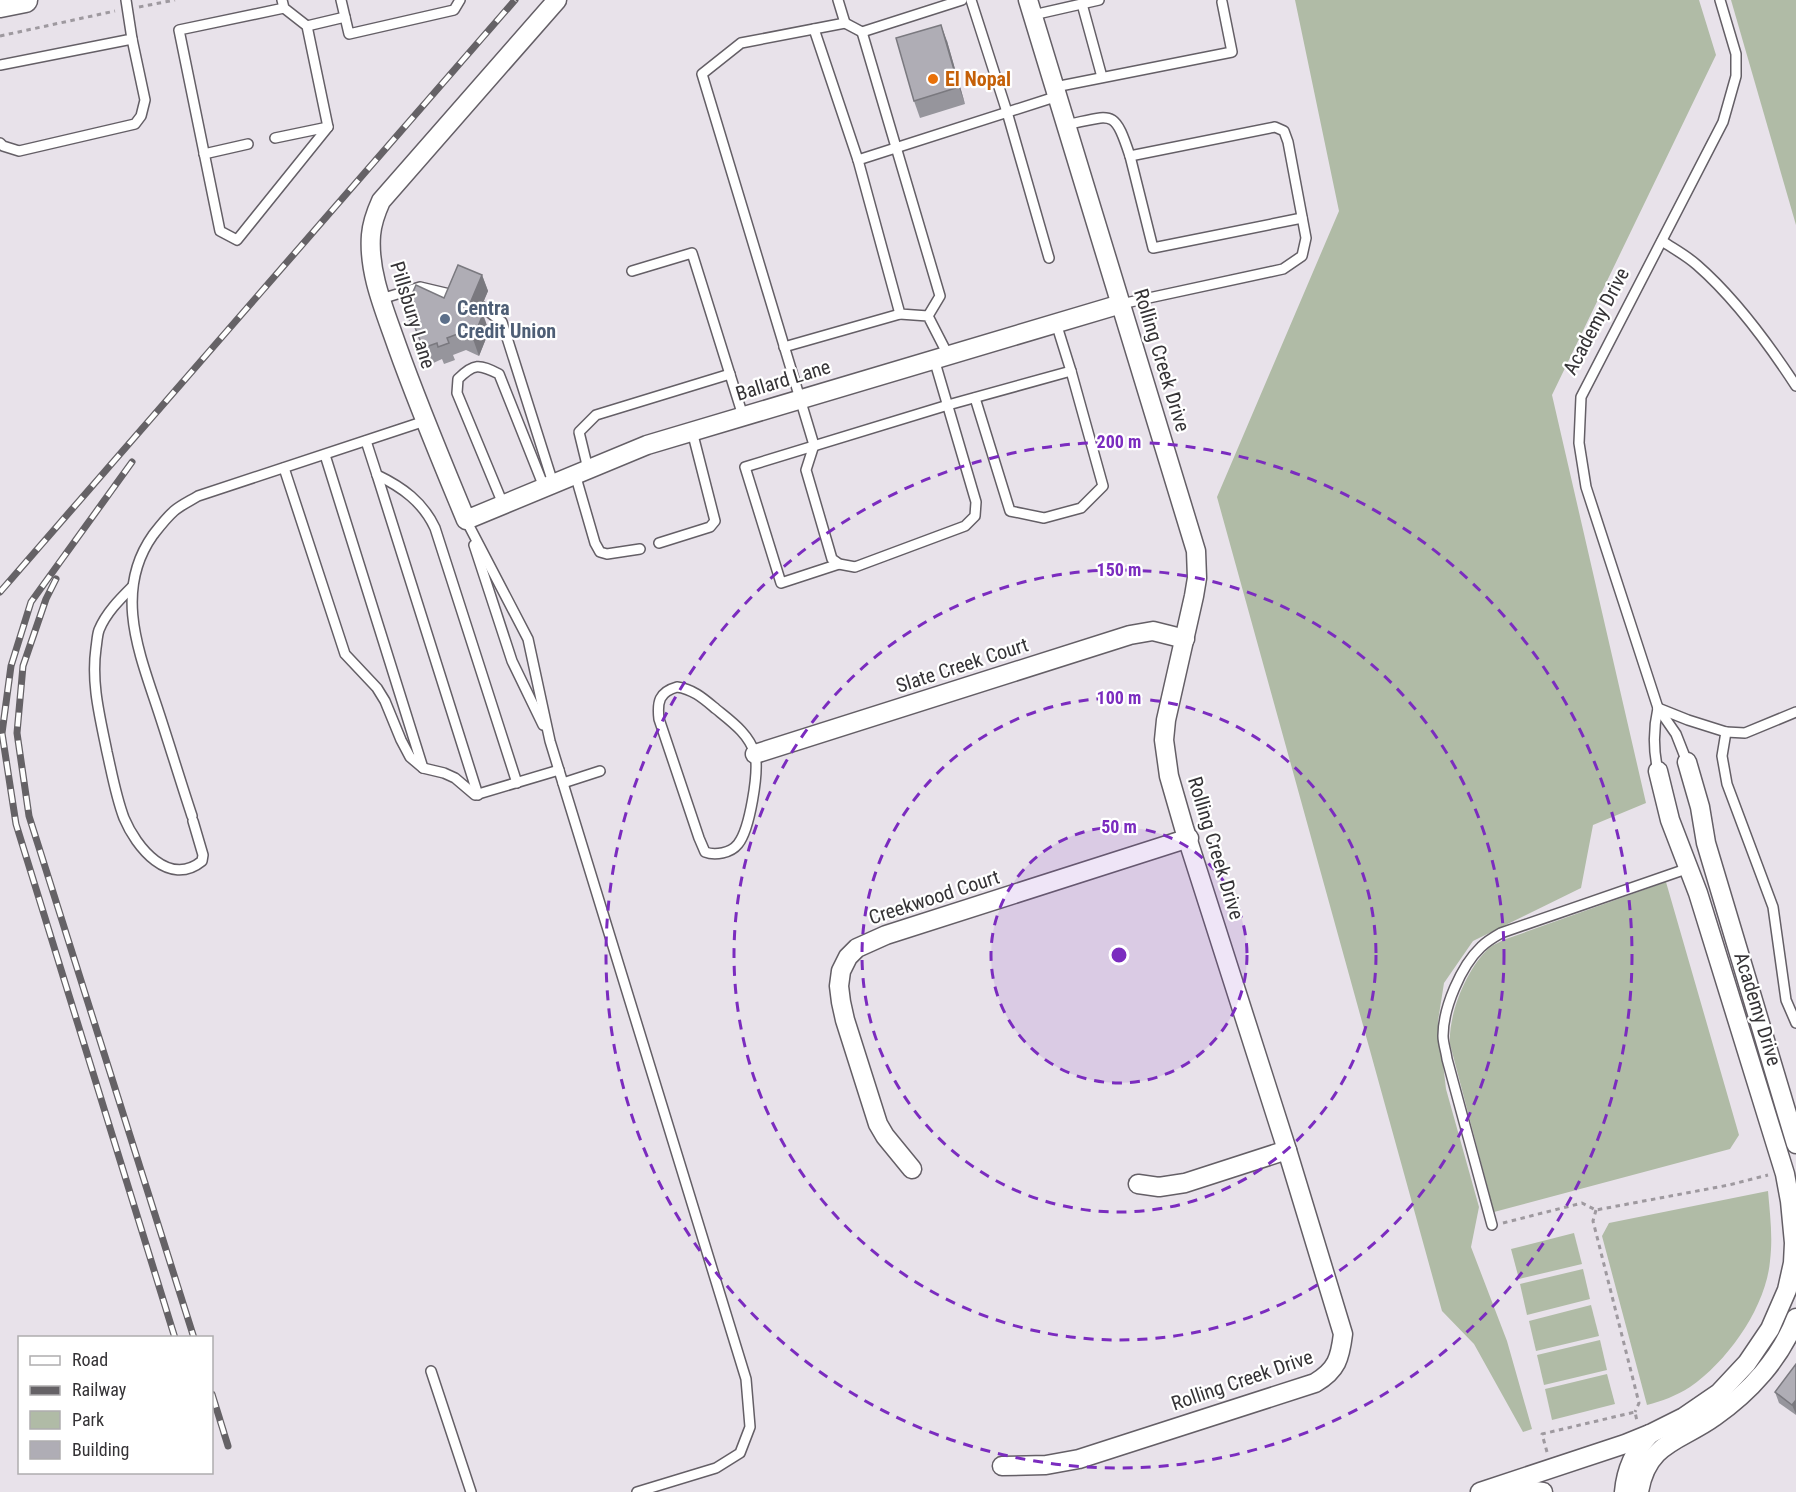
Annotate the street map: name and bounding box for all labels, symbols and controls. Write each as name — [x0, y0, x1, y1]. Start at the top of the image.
place label: El Nopal — [945, 67, 1011, 91]
marker: El Nopal — [926, 72, 940, 86]
street label: Pillsbury Lane — [385, 258, 441, 372]
street label: Academy Drive — [1558, 263, 1634, 379]
street label: Rolling Creek Drive — [1129, 286, 1195, 434]
place label: Centra Credit Union — [457, 296, 556, 343]
marker: Centra Credit Union — [438, 312, 452, 326]
street label: Ballard Lane — [733, 354, 833, 406]
text: 200 m — [1097, 431, 1141, 452]
text: 150 m — [1097, 559, 1141, 580]
street label: Slate Creek Court — [893, 632, 1031, 698]
text: 100 m — [1097, 687, 1141, 708]
street label: Rolling Creek Drive — [1183, 774, 1249, 922]
text: 50 m — [1101, 816, 1137, 837]
street label: Creekwood Court — [866, 865, 1003, 929]
centre of rings — [1109, 945, 1129, 965]
street label: Academy Drive — [1729, 949, 1787, 1069]
legend — [18, 1336, 213, 1474]
street label: Rolling Creek Drive — [1168, 1345, 1316, 1415]
text: Road — [72, 1349, 108, 1370]
text: Railway — [72, 1379, 127, 1400]
text: Park — [72, 1409, 104, 1430]
text: Building — [72, 1439, 129, 1460]

